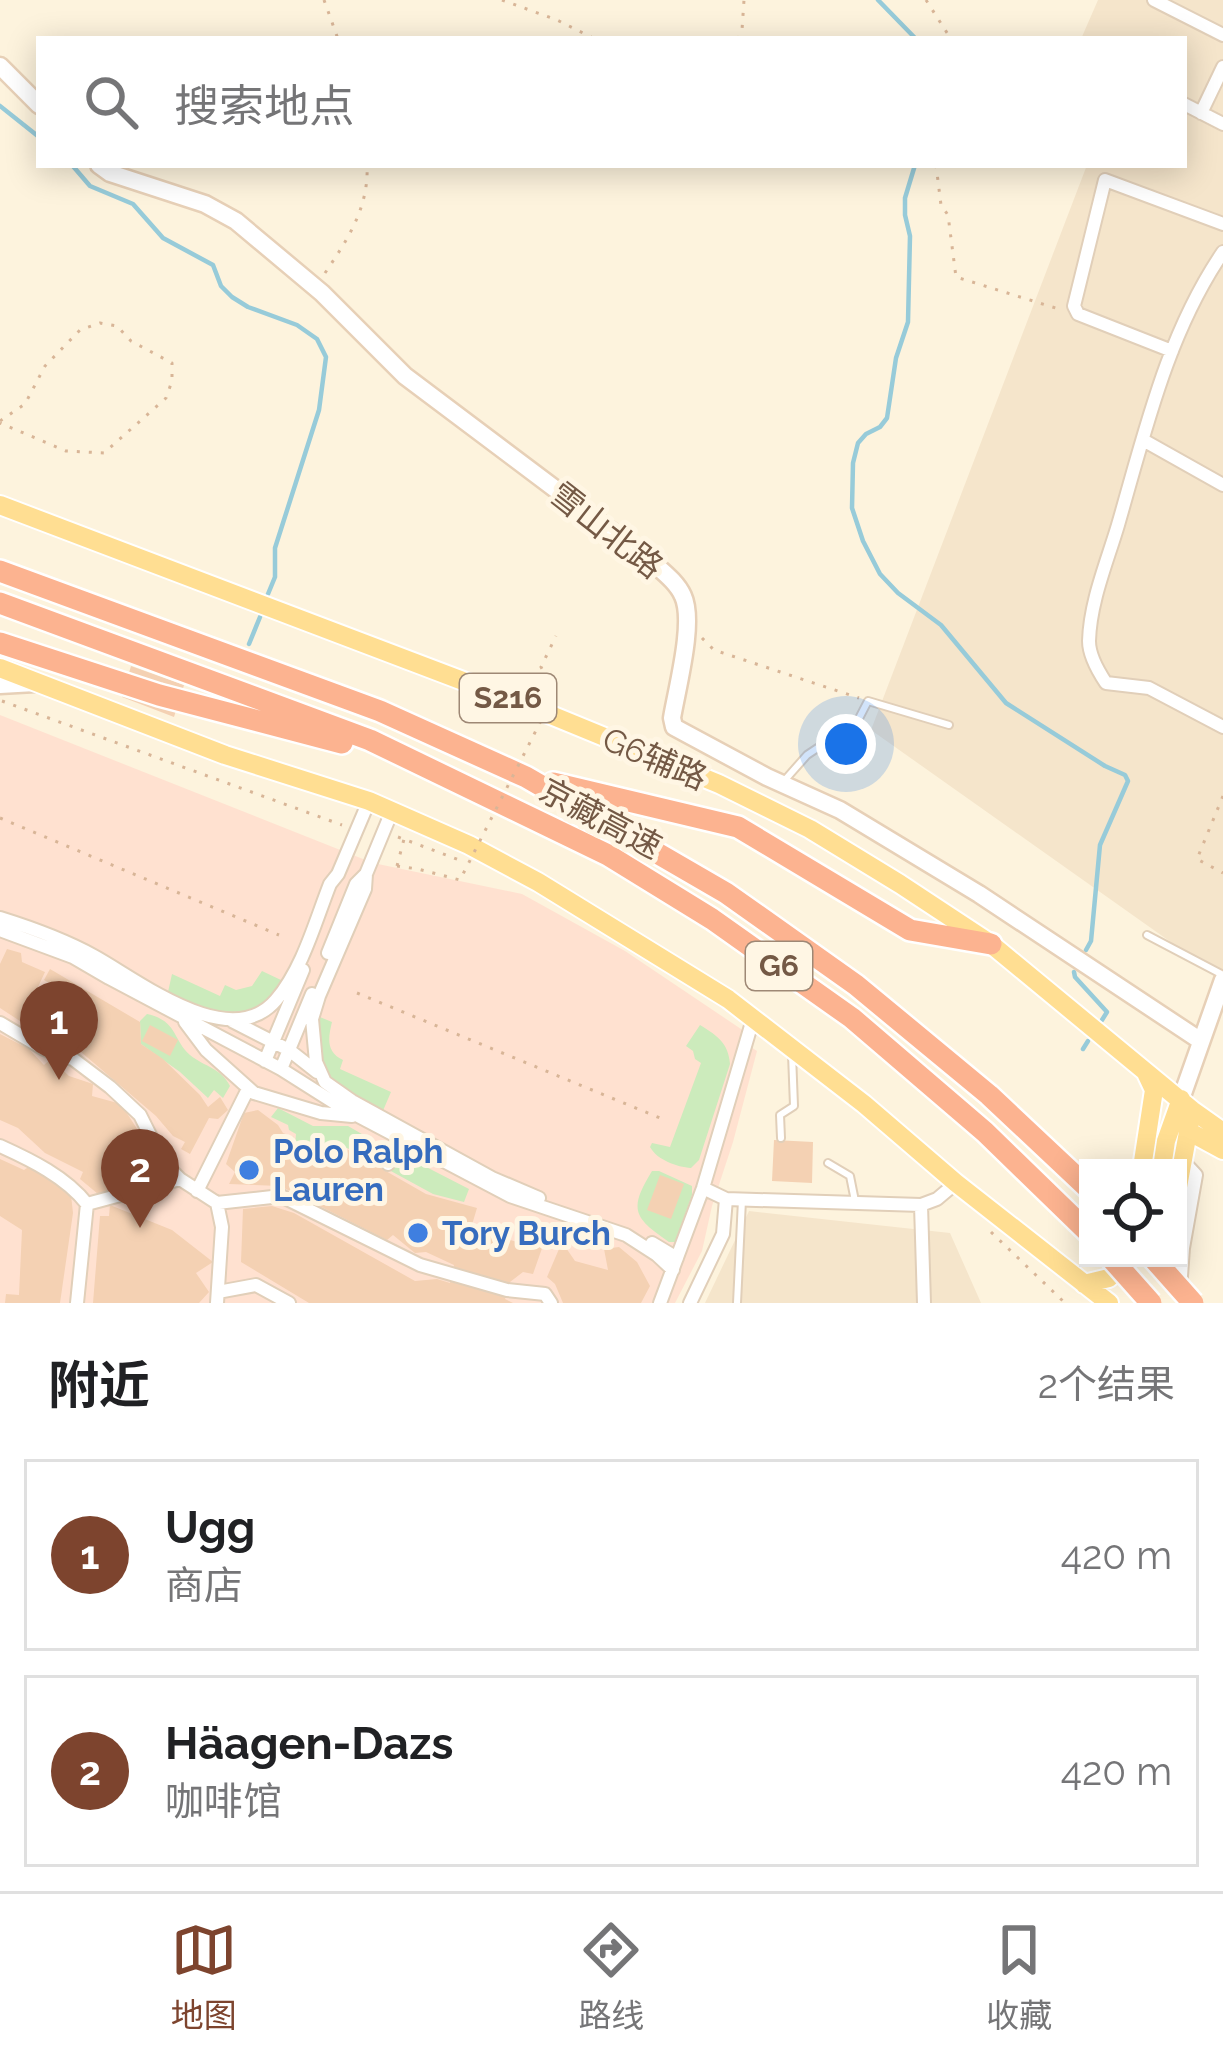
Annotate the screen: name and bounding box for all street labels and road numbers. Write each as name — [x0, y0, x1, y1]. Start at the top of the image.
street label: 雪山北路 — [543, 474, 671, 586]
road number: S216 — [460, 674, 556, 722]
street label: G6辅路 — [597, 719, 713, 798]
street label: 京藏高速 — [533, 770, 668, 867]
road number: G6 — [746, 942, 812, 990]

